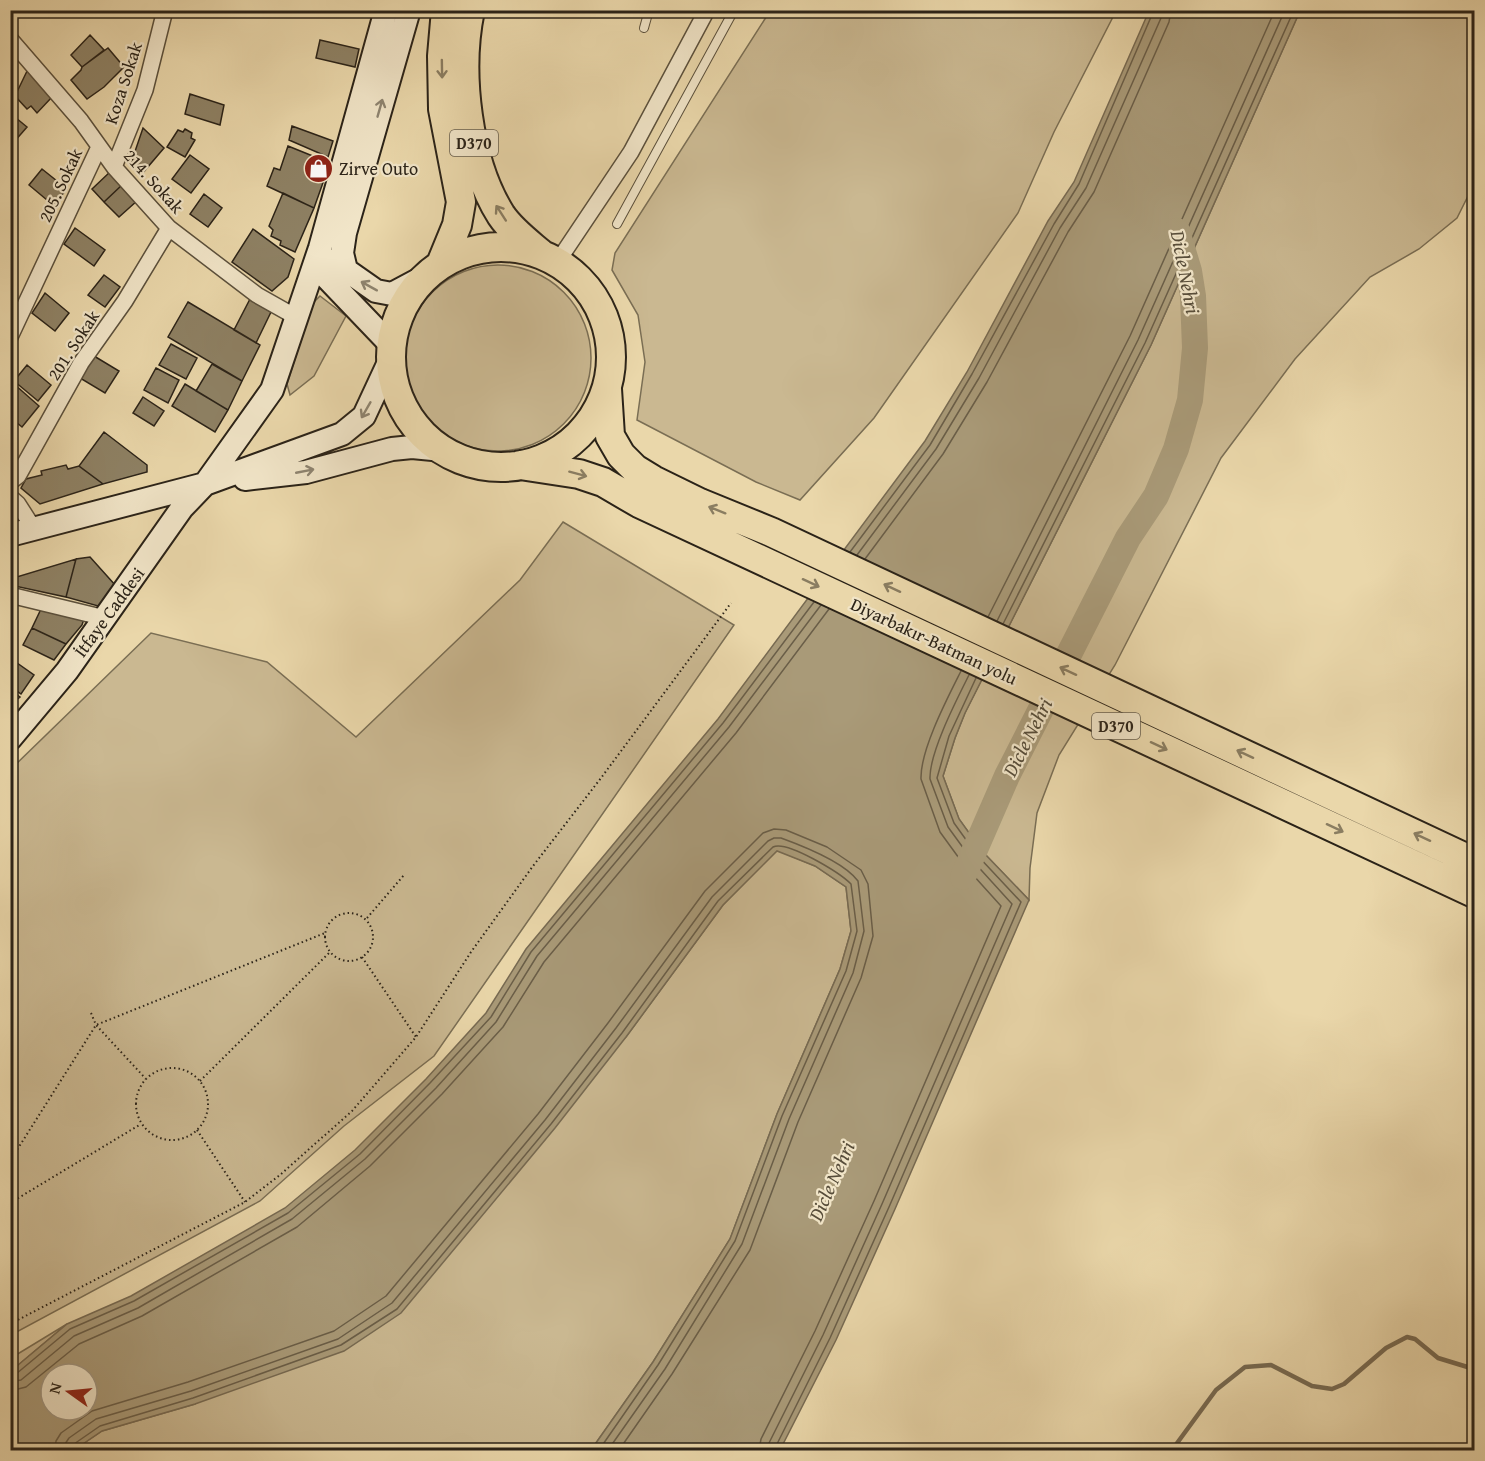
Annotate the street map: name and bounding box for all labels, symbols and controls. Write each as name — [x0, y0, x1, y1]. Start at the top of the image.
street label: Koza Sokak — [97, 38, 149, 128]
one-way arrow — [437, 58, 448, 78]
one-way arrow — [375, 99, 386, 118]
road number: D370 — [450, 130, 498, 156]
street label: 205. Sokak — [31, 143, 89, 227]
street label: 214. Sokak — [118, 143, 191, 220]
shop icon: Zirve Outo — [302, 152, 334, 184]
place label: Zirve Outo — [339, 155, 418, 182]
one-way arrow — [495, 205, 508, 222]
water label: Dicle Nehri — [1164, 227, 1208, 316]
one-way arrow — [361, 280, 378, 292]
street label: 201. Sokak — [40, 304, 106, 386]
one-way arrow — [360, 401, 372, 418]
one-way arrow — [295, 465, 314, 476]
one-way arrow — [568, 469, 587, 481]
one-way arrow — [708, 504, 726, 515]
street label: İtfaye Caddesi — [67, 561, 151, 663]
one-way arrow — [801, 578, 819, 590]
one-way arrow — [883, 582, 901, 594]
street label: Diyarbakır-Batman yolu — [846, 590, 1022, 692]
one-way arrow — [1060, 665, 1078, 677]
water label: Dicle Nehri — [995, 693, 1059, 782]
road number: D370 — [1092, 713, 1140, 739]
one-way arrow — [1149, 740, 1167, 752]
one-way arrow — [1236, 747, 1254, 759]
one-way arrow — [1326, 823, 1344, 835]
one-way arrow — [1413, 830, 1431, 842]
water label: Dicle Nehri — [800, 1137, 861, 1226]
north arrow — [39, 1362, 99, 1422]
text: N — [42, 1380, 68, 1396]

